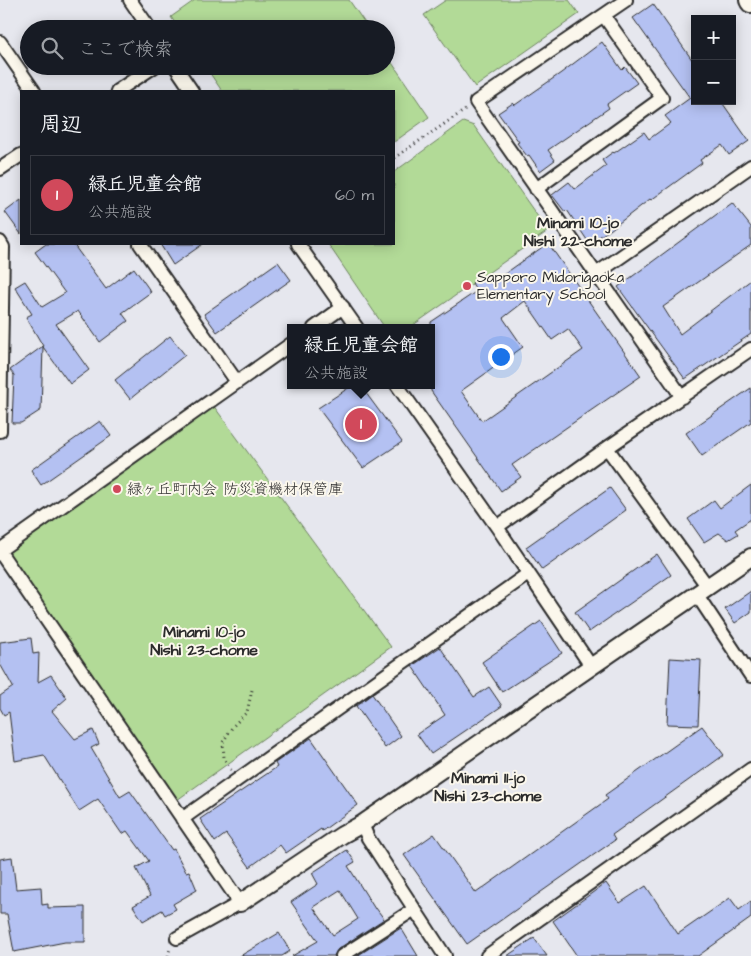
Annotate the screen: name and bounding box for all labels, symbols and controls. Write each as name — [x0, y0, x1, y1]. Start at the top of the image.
map controls — [691, 15, 736, 105]
button: + — [691, 15, 736, 60]
search box — [20, 20, 395, 75]
icon: search — [38, 34, 66, 62]
text: ここで検索 — [78, 36, 173, 63]
button: − — [691, 60, 736, 105]
text: 周辺 — [40, 110, 82, 139]
text: 緑丘児童会館 — [88, 171, 202, 198]
text: 1 — [56, 184, 58, 206]
text: 60 m — [335, 184, 374, 206]
text: 公共施設 — [88, 201, 152, 223]
district label: Minami 10-jo Nishi 22-chome — [524, 212, 633, 252]
place label: Sapporo Midorigaoka Elementary School — [477, 267, 624, 306]
marker: Sapporo Midorigaoka Elementary School — [461, 280, 473, 292]
popup — [287, 324, 435, 389]
text: 緑丘児童会館 — [304, 332, 418, 359]
your location — [488, 344, 514, 370]
text: 公共施設 — [304, 362, 368, 384]
pin: 1 — [345, 405, 377, 443]
place label: 緑ヶ丘町内会 防災資機材保管庫 — [127, 479, 343, 500]
marker: 緑ヶ丘町内会 防災資機材保管庫 — [111, 483, 123, 495]
district label: Minami 10-jo Nishi 23-chome — [150, 621, 258, 661]
district label: Minami 11-jo Nishi 23-chome — [434, 767, 542, 807]

